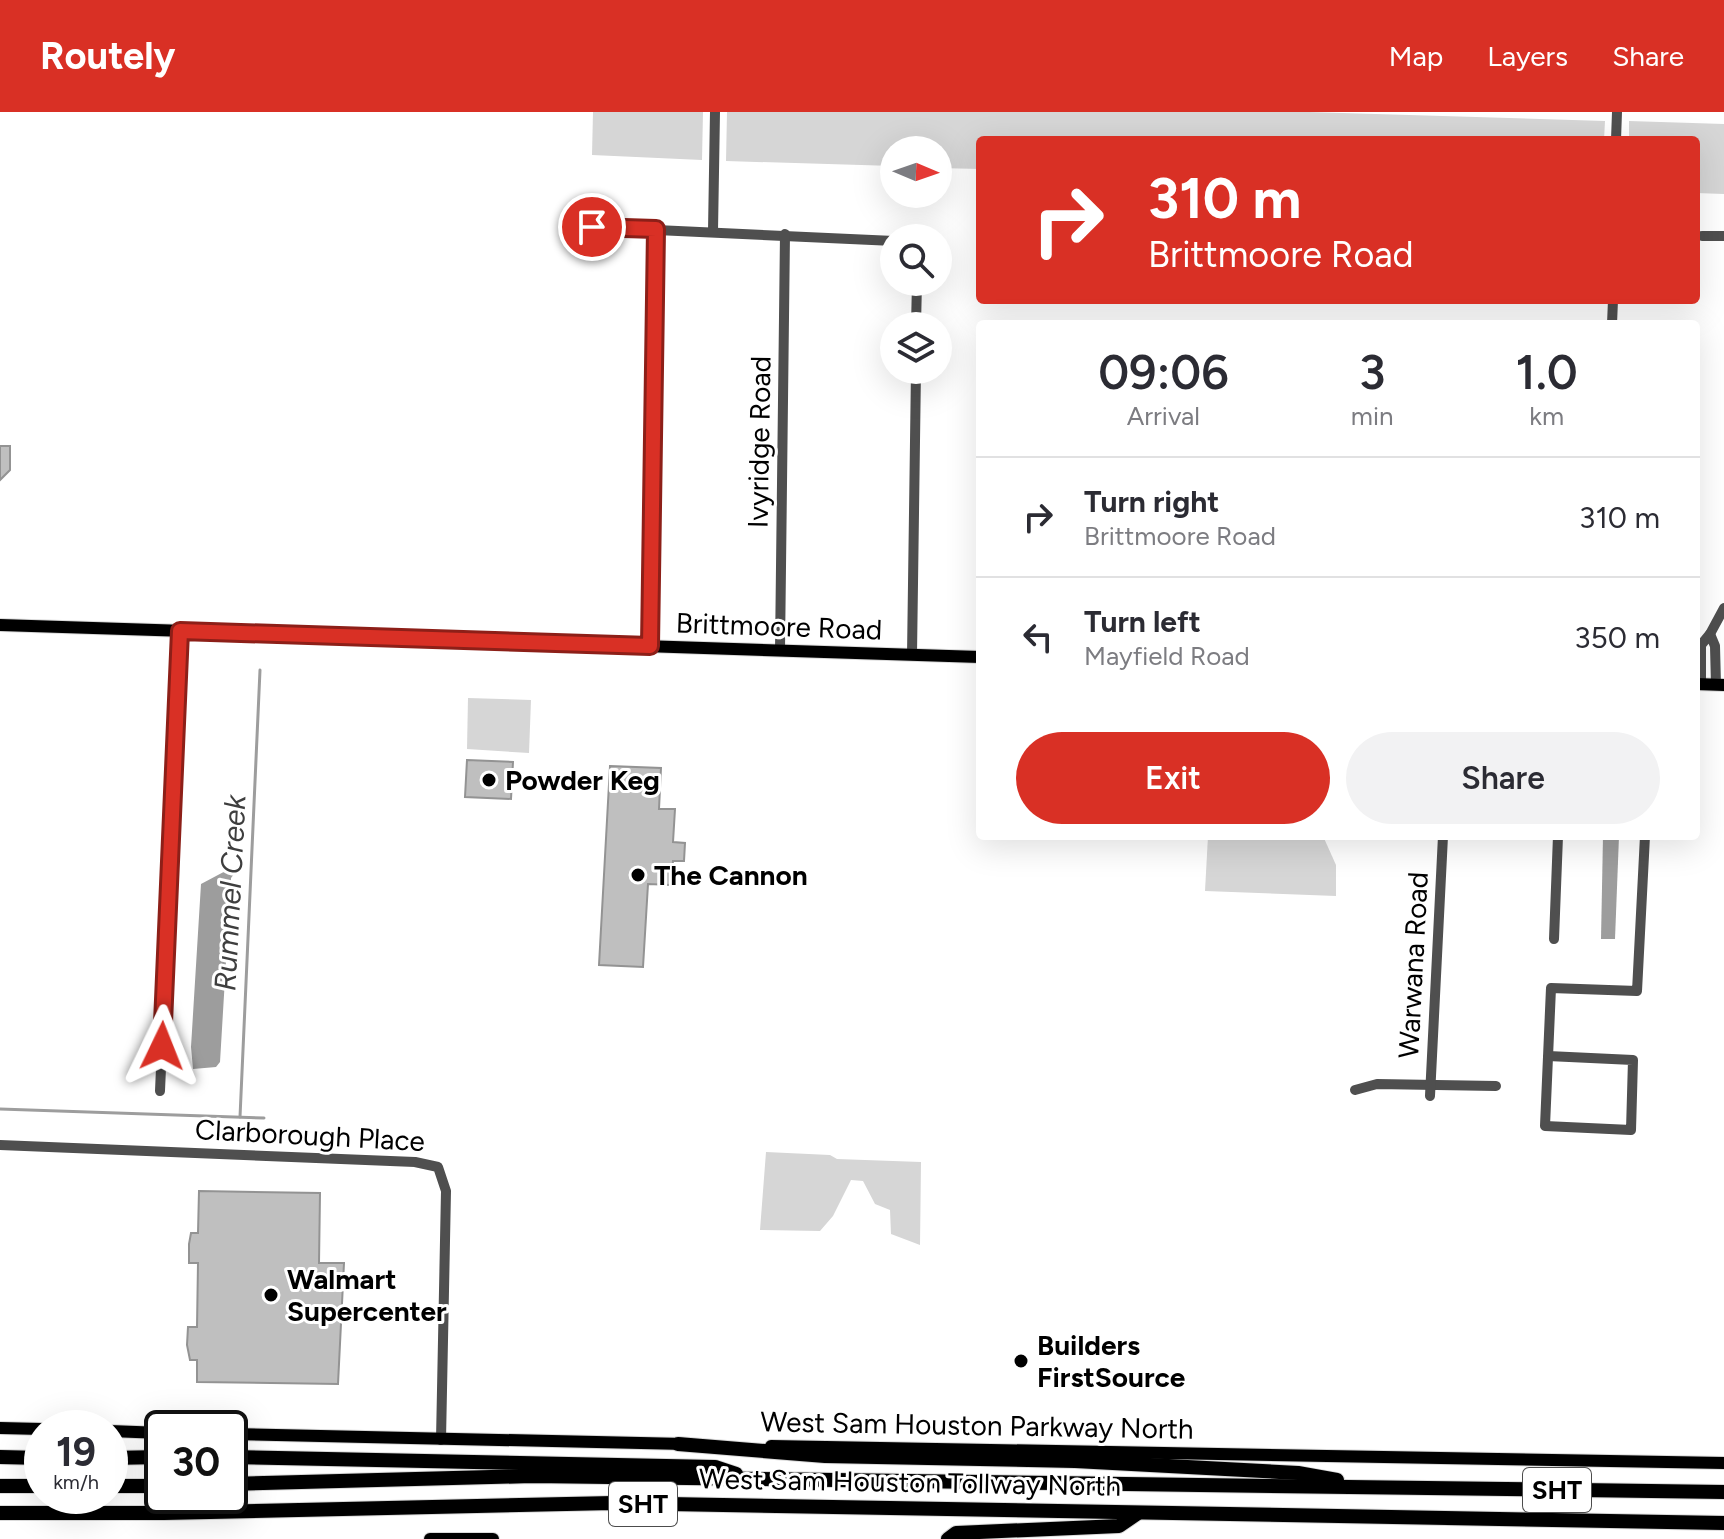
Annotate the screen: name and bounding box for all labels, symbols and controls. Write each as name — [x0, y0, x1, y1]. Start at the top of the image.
text: Routely — [40, 33, 175, 79]
text: Map — [1389, 39, 1443, 73]
text: Layers — [1487, 39, 1568, 73]
text: Share — [1612, 39, 1684, 73]
north arrow — [880, 136, 952, 208]
map controls — [880, 136, 952, 384]
text: 310 m — [1148, 165, 1301, 232]
icon: right — [1016, 168, 1120, 272]
pin — [558, 193, 626, 261]
icon: arrive — [570, 205, 614, 249]
button: search — [880, 224, 952, 296]
text: Brittmoore Road — [1148, 233, 1414, 276]
button: layers — [880, 312, 952, 384]
text: 09:06 — [1098, 343, 1229, 401]
text: 3 — [1359, 343, 1385, 401]
text: 1.0 — [1516, 343, 1578, 401]
street label: Ivyridge Road — [740, 356, 778, 528]
text: Arrival — [1127, 400, 1200, 432]
text: min — [1351, 400, 1393, 432]
text: km — [1529, 400, 1564, 432]
text: Turn right — [1084, 483, 1219, 520]
icon: right — [1016, 495, 1060, 539]
text: 310 m — [1579, 499, 1660, 536]
text: Brittmoore Road — [1084, 520, 1276, 552]
text: Turn left — [1084, 603, 1201, 640]
street label: Brittmoore Road — [675, 605, 883, 647]
icon: left — [1016, 615, 1060, 659]
text: 350 m — [1574, 619, 1660, 656]
text: Mayfield Road — [1084, 640, 1250, 672]
button: Exit — [1016, 732, 1330, 824]
button: Share — [1346, 732, 1660, 824]
place label: Powder Keg — [505, 763, 660, 797]
marker: Powder Keg — [480, 771, 498, 789]
water label: Rummel Creek — [206, 793, 254, 992]
place label: The Cannon — [654, 858, 808, 892]
marker: The Cannon — [629, 866, 647, 884]
street label: Warwana Road — [1391, 871, 1435, 1059]
position arrow — [120, 1004, 204, 1088]
street label: Clarborough Place — [194, 1112, 426, 1158]
place label: Walmart Supercenter — [287, 1262, 447, 1328]
marker: Walmart Supercenter — [262, 1286, 280, 1304]
place label: Builders FirstSource — [1037, 1328, 1185, 1394]
marker: Builders FirstSource — [1012, 1352, 1030, 1370]
street label: West Sam Houston Parkway North — [760, 1404, 1194, 1446]
speed limit sign: 30 — [144, 1410, 248, 1514]
text: 19 — [56, 1428, 96, 1476]
street label: West Sam Houston Tollway North — [699, 1461, 1121, 1503]
road number: SHT — [1523, 1468, 1591, 1512]
text: km/h — [53, 1470, 99, 1494]
road number: SHT — [609, 1482, 677, 1526]

